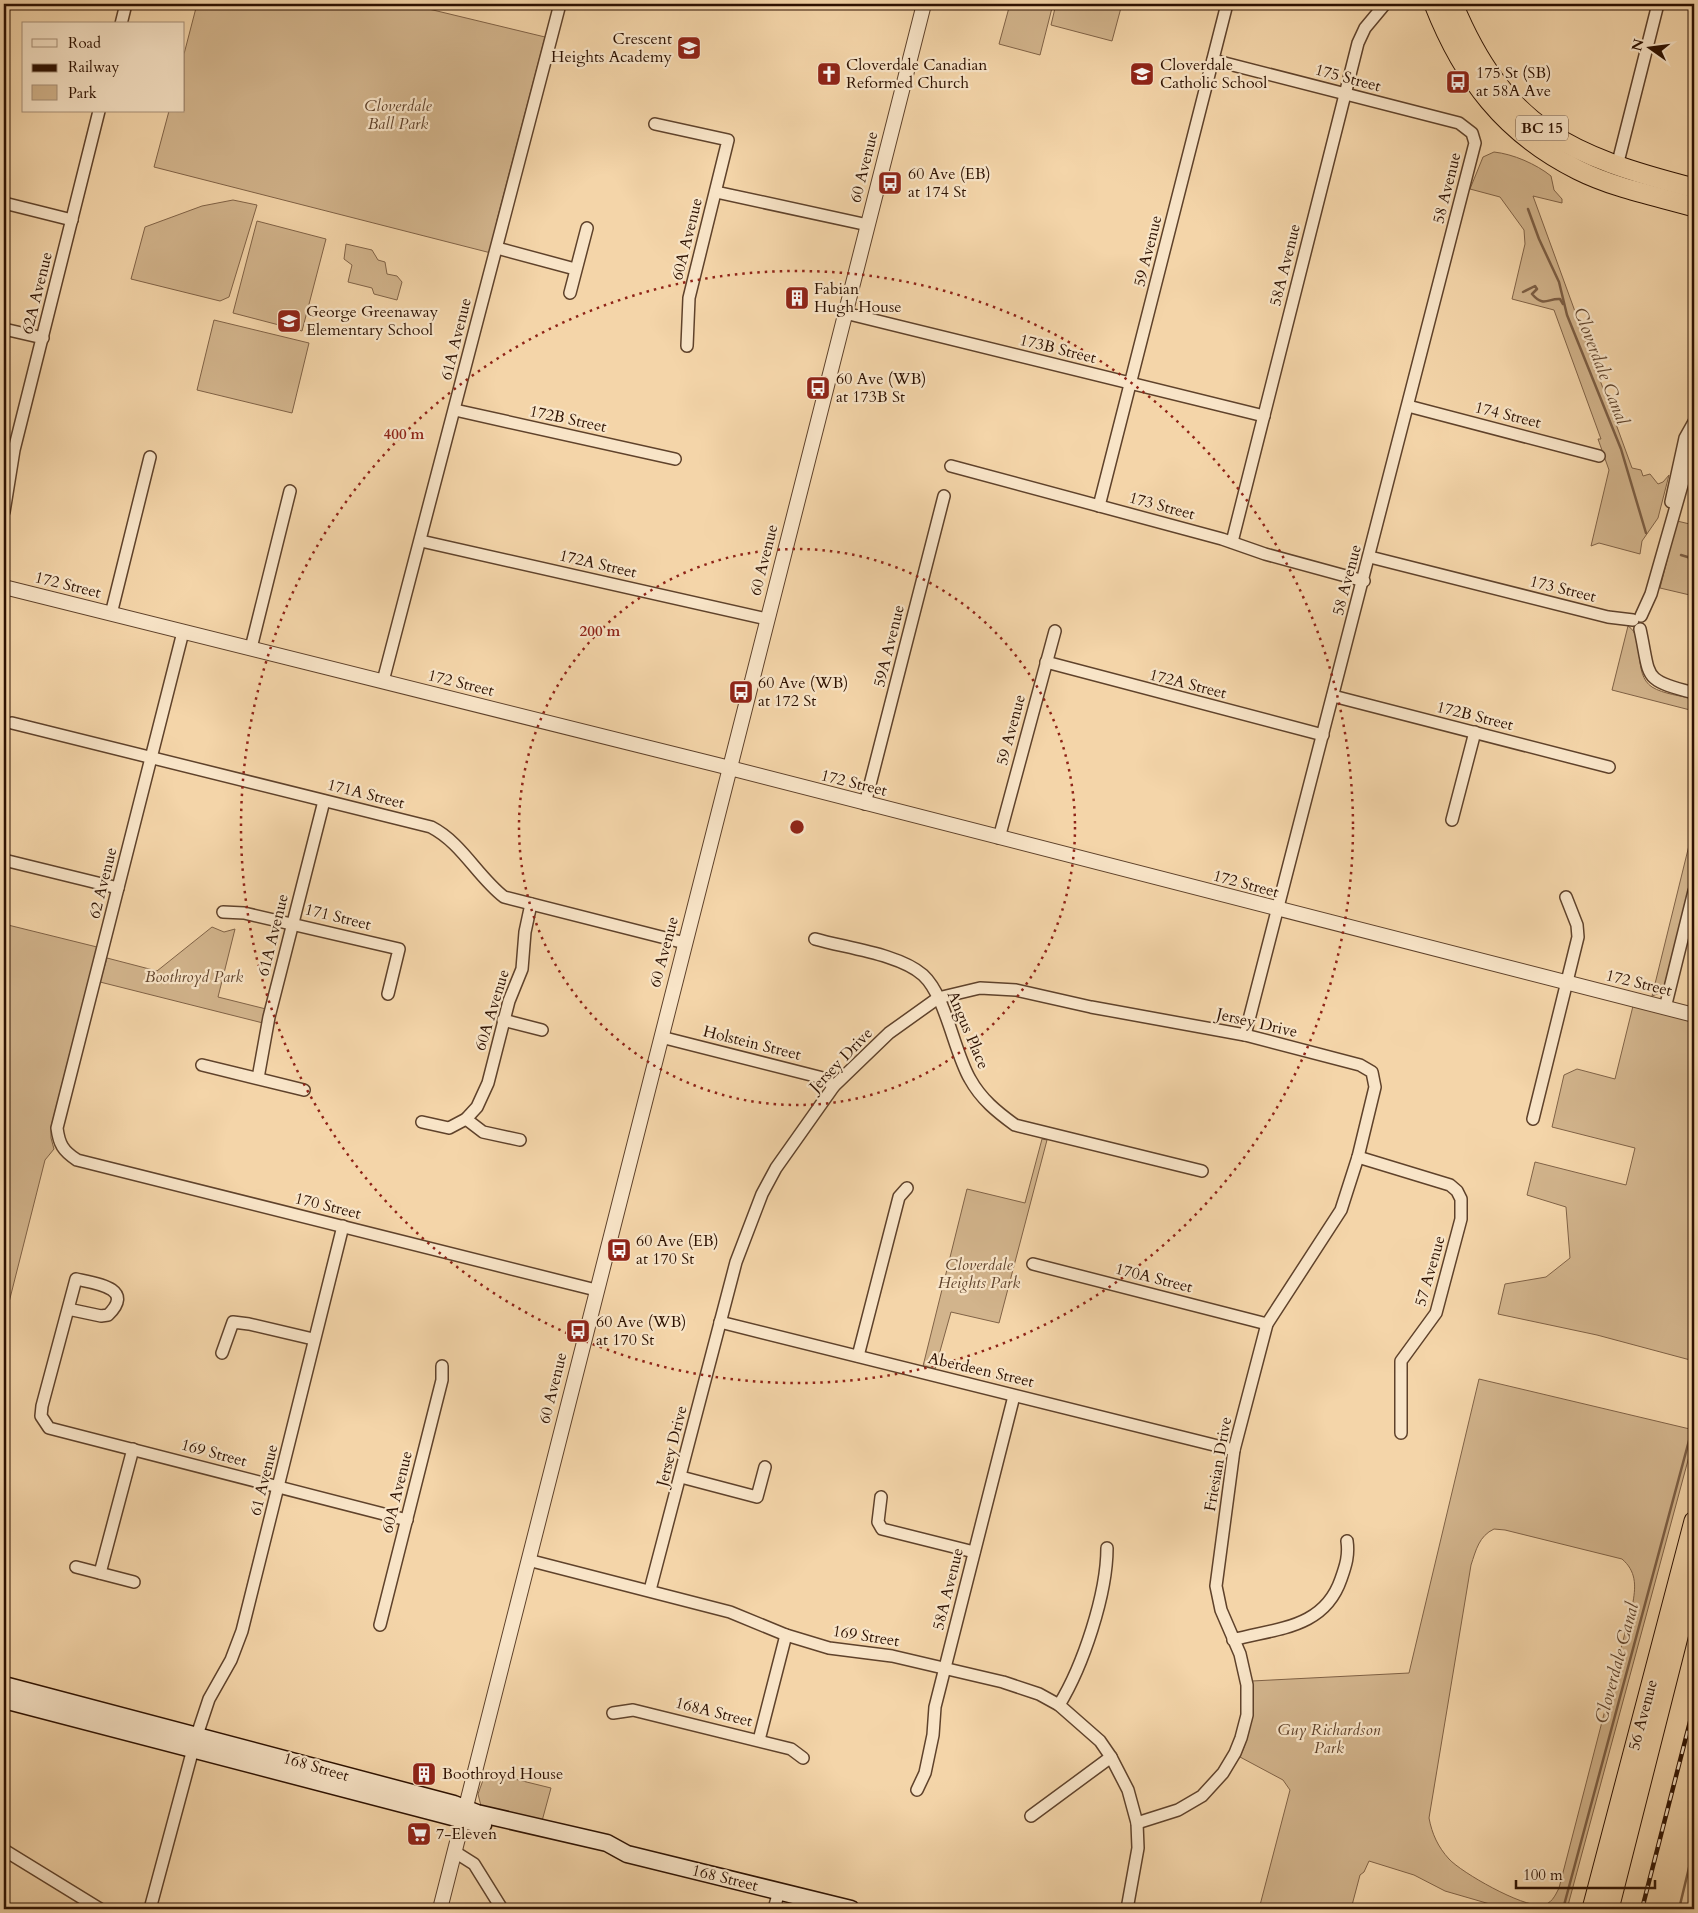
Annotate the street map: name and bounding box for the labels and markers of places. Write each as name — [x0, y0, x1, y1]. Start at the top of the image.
place label: Crescent Heights Academy — [551, 28, 673, 68]
school or university icon: Crescent Heights Academy — [676, 35, 702, 61]
place label: Cloverdale Canadian Reformed Church — [846, 54, 987, 94]
place label: Cloverdale Catholic School — [1160, 54, 1267, 94]
church icon: Cloverdale Canadian Reformed Church — [816, 61, 842, 87]
school or university icon: Cloverdale Catholic School — [1129, 61, 1155, 87]
place label: 175 St (SB) at 58A Ave — [1476, 62, 1551, 102]
bus stop icon: 175 St (SB) at 58A Ave — [1445, 69, 1471, 95]
place label: 60 Ave (EB) at 174 St — [908, 163, 991, 203]
bus stop icon: 60 Ave (EB) at 174 St — [877, 170, 903, 196]
place label: Fabian Hugh House — [814, 278, 902, 318]
building icon: Fabian Hugh House — [784, 285, 810, 311]
place label: George Greenaway Elementary School — [306, 301, 439, 341]
school or university icon: George Greenaway Elementary School — [276, 308, 302, 334]
place label: 60 Ave (WB) at 173B St — [836, 368, 926, 408]
bus stop icon: 60 Ave (WB) at 173B St — [805, 375, 831, 401]
place label: 60 Ave (WB) at 172 St — [758, 672, 848, 712]
bus stop icon: 60 Ave (WB) at 172 St — [728, 679, 754, 705]
centre of rings — [788, 818, 806, 836]
place label: 60 Ave (EB) at 170 St — [636, 1230, 719, 1270]
bus stop icon: 60 Ave (EB) at 170 St — [606, 1237, 632, 1263]
place label: 60 Ave (WB) at 170 St — [596, 1311, 686, 1351]
bus stop icon: 60 Ave (WB) at 170 St — [565, 1318, 591, 1344]
building icon: Boothroyd House — [411, 1761, 437, 1787]
place label: Boothroyd House — [442, 1763, 563, 1785]
supermarket icon: 7-Eleven — [406, 1821, 432, 1847]
place label: 7-Eleven — [436, 1823, 497, 1845]

